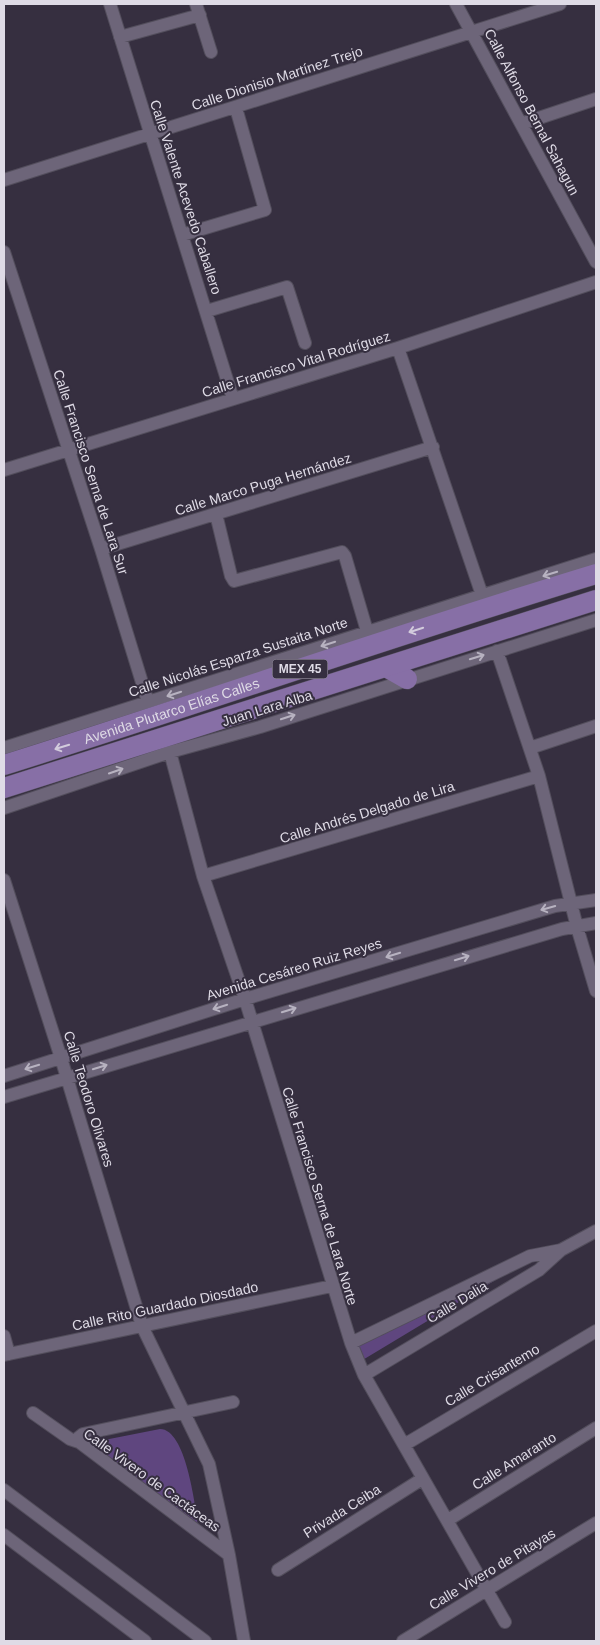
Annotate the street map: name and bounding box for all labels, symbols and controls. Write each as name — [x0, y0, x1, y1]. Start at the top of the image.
street label: Calle Alfonso Bernal Sahagun — [481, 26, 583, 198]
street label: Calle Dionisio Martínez Trejo — [189, 43, 365, 113]
street label: Calle Valente Acevedo Caballero — [147, 98, 225, 297]
street label: Calle Francisco Vital Rodríguez — [200, 328, 392, 400]
street label: Calle Francisco Serna de Lara Sur — [50, 367, 132, 577]
street label: Calle Marco Puga Hernández — [173, 450, 353, 518]
one-way arrow — [542, 570, 558, 579]
street label: Calle Nicolás Esparza Sustaita Norte — [126, 614, 350, 700]
one-way arrow — [408, 626, 424, 636]
one-way arrow — [321, 640, 336, 649]
one-way arrow — [468, 652, 484, 662]
road number: MEX 45 — [272, 660, 328, 679]
street label: Avenida Plutarco Elías Calles — [82, 675, 261, 747]
street label: Juan Lara Alba — [220, 687, 314, 729]
one-way arrow — [166, 690, 182, 700]
one-way arrow — [280, 712, 296, 722]
one-way arrow — [55, 742, 71, 752]
one-way arrow — [108, 765, 124, 775]
street label: Calle Andrés Delgado de Lira — [278, 778, 457, 846]
one-way arrow — [541, 904, 557, 914]
street label: Avenida Cesáreo Ruiz Reyes — [204, 935, 384, 1003]
one-way arrow — [385, 950, 401, 960]
one-way arrow — [454, 953, 470, 963]
one-way arrow — [213, 1003, 229, 1012]
one-way arrow — [281, 1005, 297, 1015]
street label: Calle Teodoro Olivares — [61, 1029, 117, 1169]
one-way arrow — [92, 1061, 108, 1071]
one-way arrow — [25, 1063, 41, 1073]
street label: Calle Francisco Serna de Lara Norte — [279, 1085, 361, 1307]
street label: Calle Rito Guardado Diosdado — [70, 1278, 260, 1334]
street label: Calle Dalia — [424, 1278, 490, 1326]
street label: Calle Crisantemo — [442, 1340, 542, 1410]
street label: Calle Vivero de Cactáceas — [81, 1425, 223, 1535]
street label: Calle Amaranto — [469, 1429, 559, 1493]
street label: Privada Ceiba — [300, 1481, 384, 1541]
street label: Calle Vivero de Pitayas — [426, 1525, 558, 1613]

